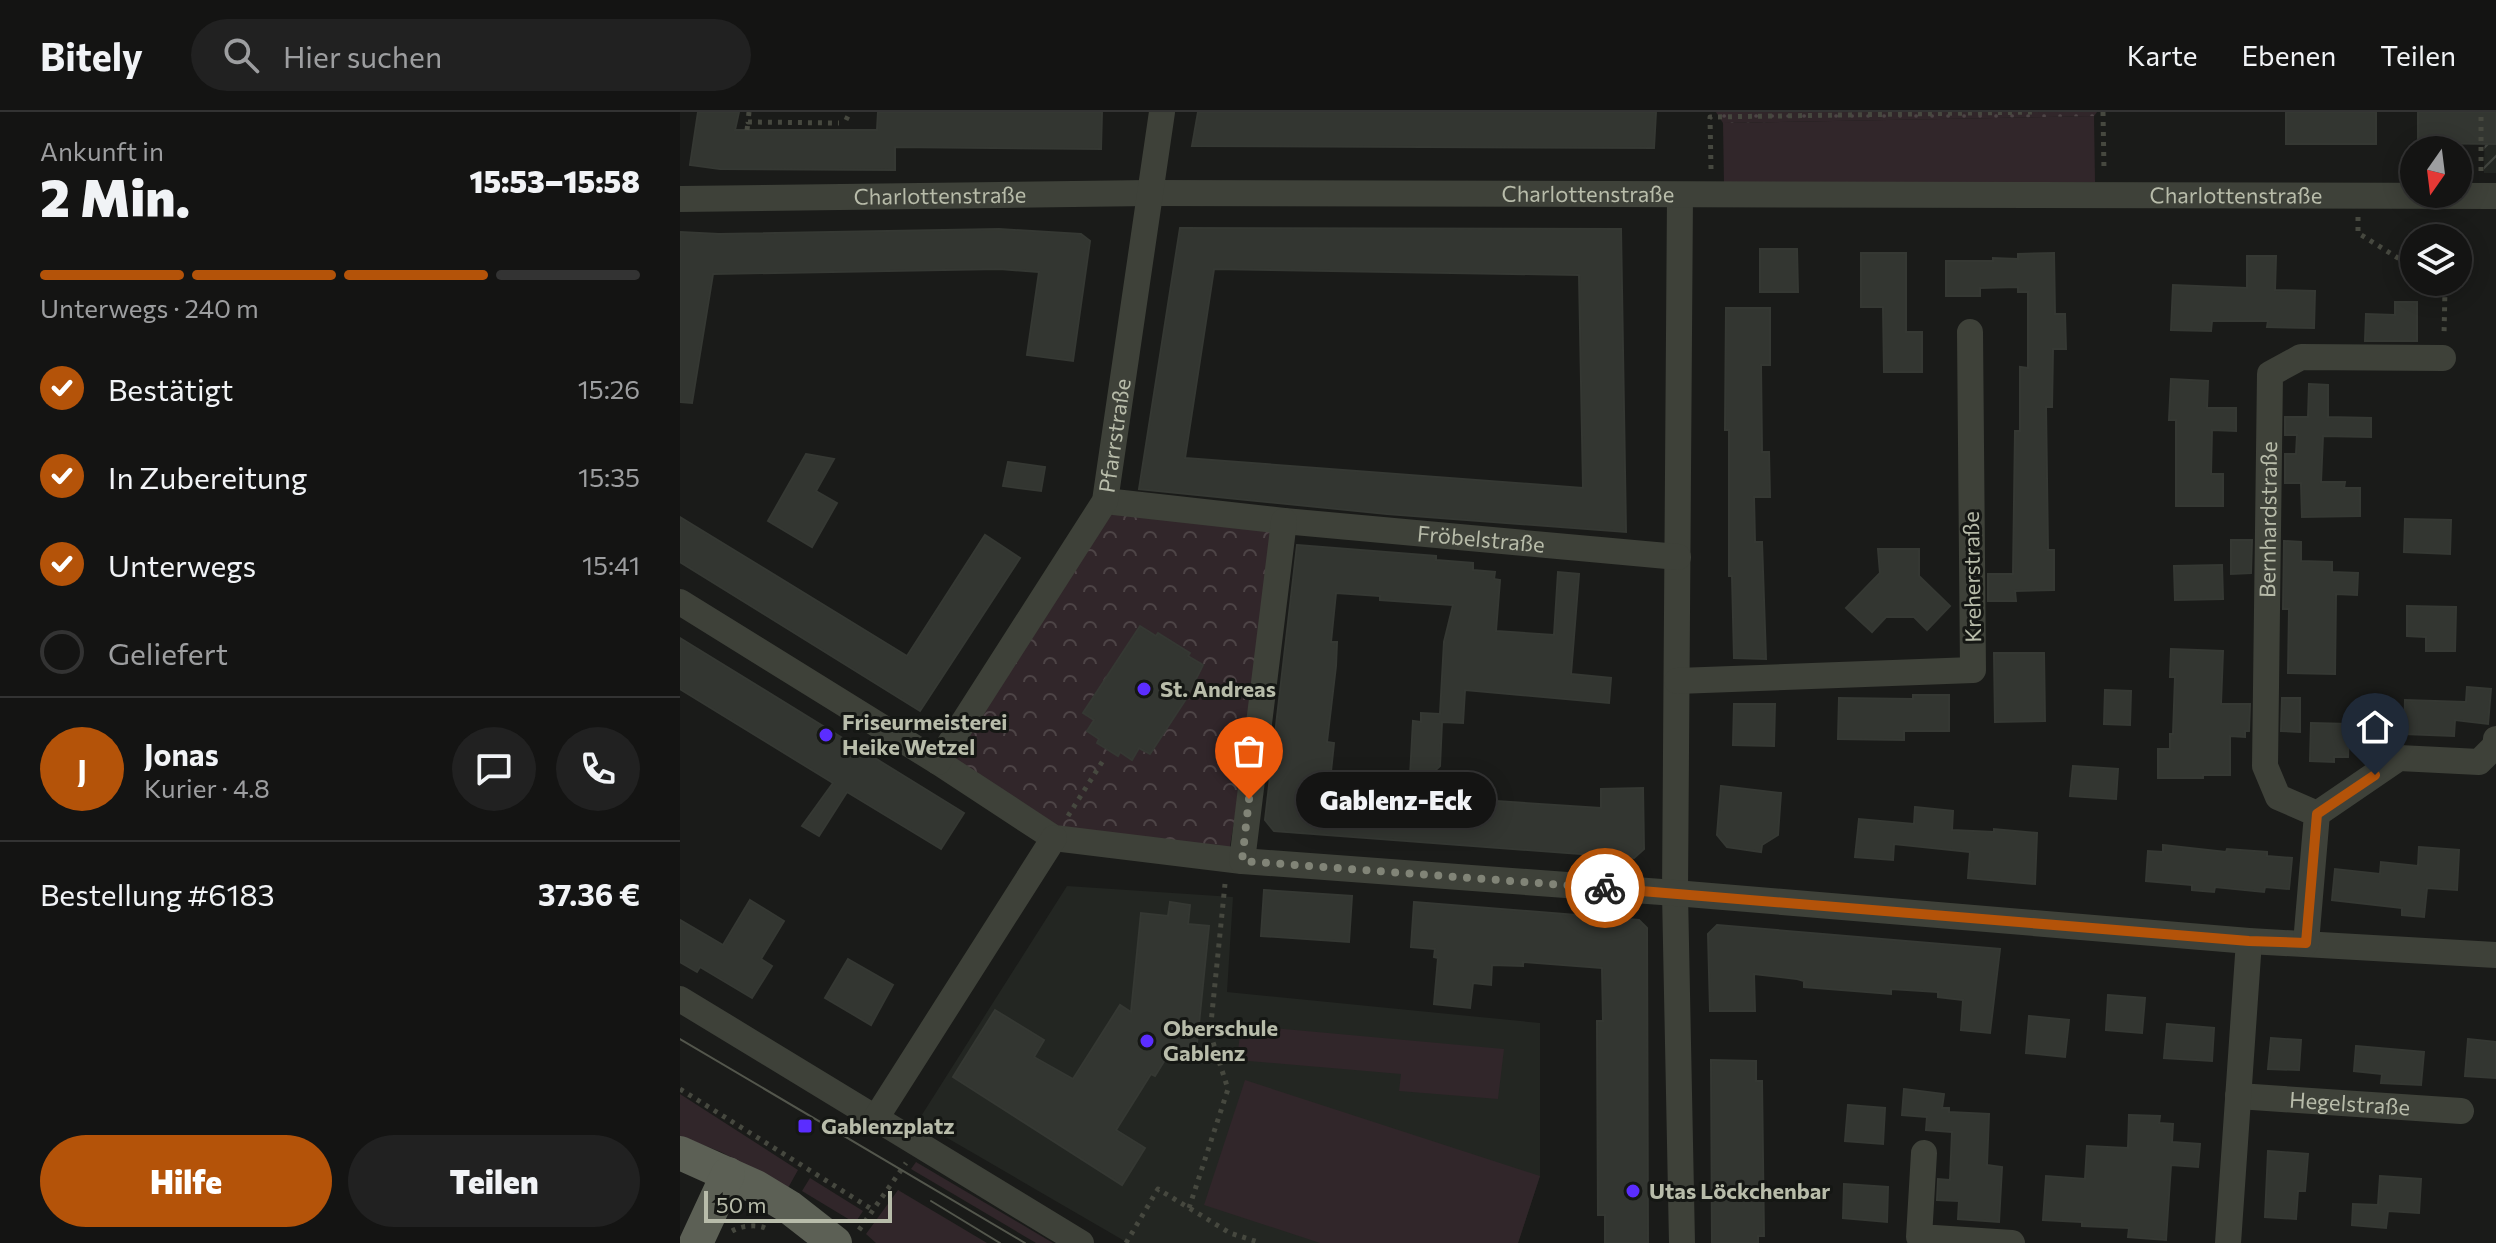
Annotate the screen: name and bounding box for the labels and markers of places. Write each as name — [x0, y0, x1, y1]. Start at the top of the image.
place label: St. Andreas — [1160, 675, 1276, 702]
marker: St. Andreas — [1135, 680, 1153, 698]
pin — [2341, 693, 2409, 775]
place label: Friseurmeisterei Heike Wetzel — [842, 708, 1008, 760]
pin — [1215, 717, 1283, 799]
marker: Friseurmeisterei Heike Wetzel — [817, 726, 835, 744]
callout: Gablenz-Eck — [1297, 771, 1497, 827]
place label: Oberschule Gablenz — [1163, 1014, 1278, 1066]
marker: Oberschule Gablenz — [1138, 1032, 1156, 1050]
place label: Gablenzplatz — [821, 1112, 955, 1139]
marker: Gablenzplatz — [796, 1117, 814, 1135]
place label: Utas Löckchenbar — [1649, 1177, 1830, 1204]
marker: Utas Löckchenbar — [1624, 1182, 1642, 1200]

